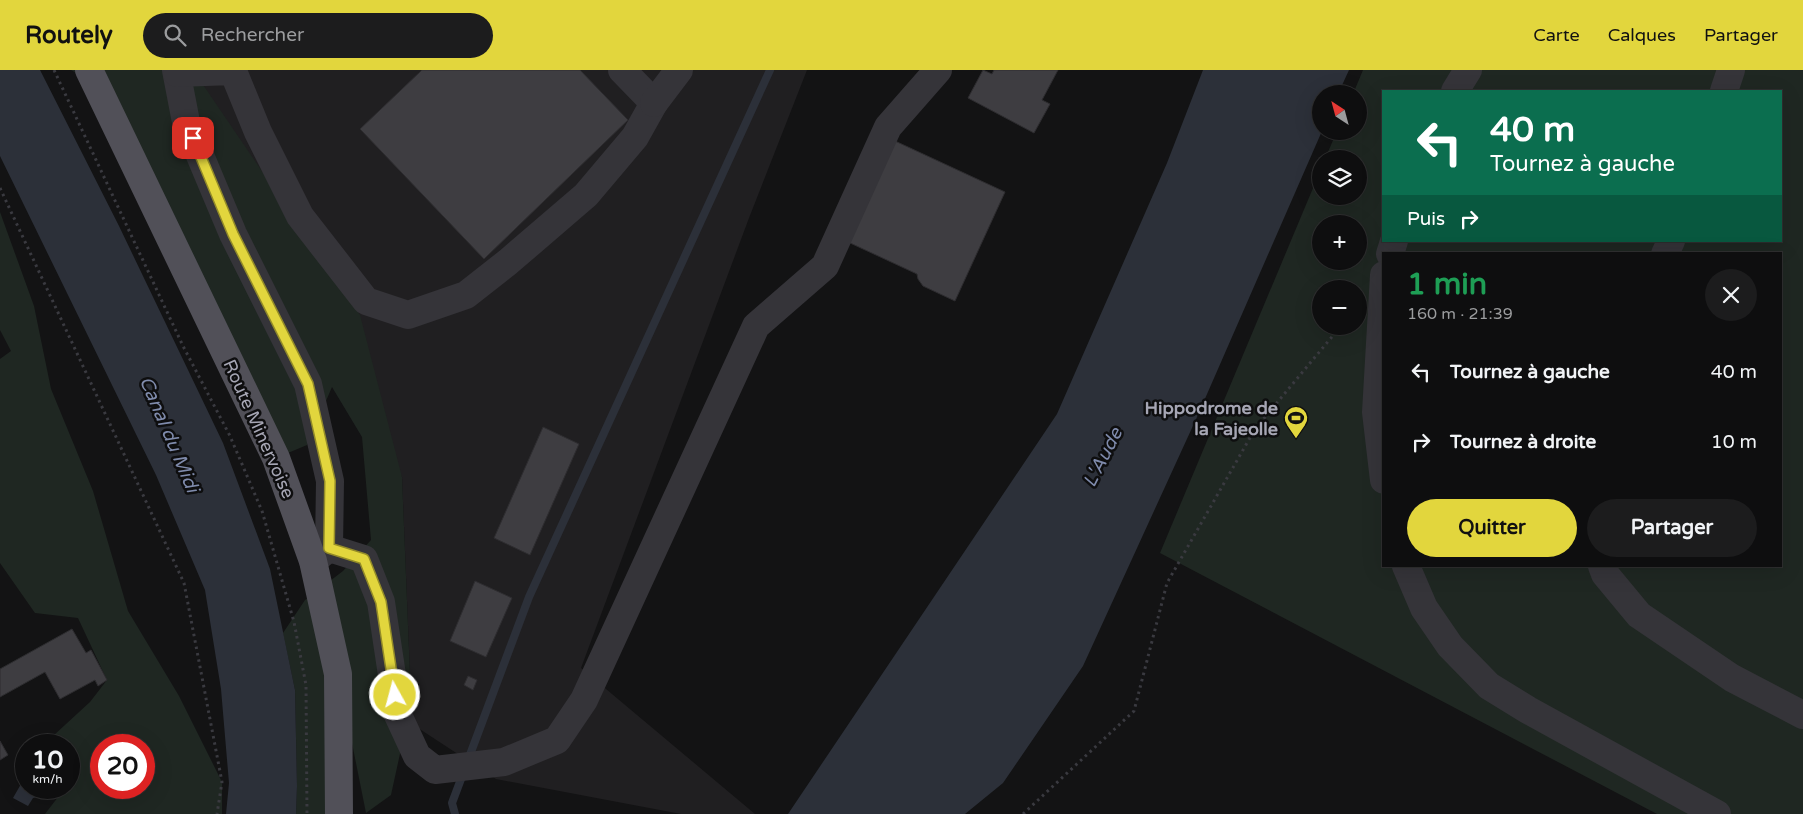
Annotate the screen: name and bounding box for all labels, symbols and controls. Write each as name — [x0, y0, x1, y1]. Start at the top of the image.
search box — [143, 13, 493, 58]
text: Routely — [25, 21, 113, 50]
icon: search — [161, 21, 189, 49]
text: Rechercher — [201, 24, 304, 46]
text: Carte — [1533, 24, 1580, 46]
text: Calques — [1608, 24, 1676, 46]
text: Partager — [1704, 24, 1778, 46]
north arrow — [1312, 85, 1368, 140]
map controls — [1312, 85, 1367, 335]
text: 40 m — [1490, 109, 1575, 151]
icon: left — [1407, 110, 1472, 175]
pin — [172, 117, 214, 159]
icon: arrive — [179, 124, 207, 152]
button: layers — [1312, 150, 1367, 205]
text: Tournez à gauche — [1490, 151, 1675, 177]
icon: right — [1455, 205, 1483, 233]
text: Puis — [1407, 208, 1445, 230]
button: + — [1312, 215, 1367, 270]
text: 1 min — [1407, 266, 1487, 303]
button: close — [1705, 269, 1757, 321]
button: − — [1312, 280, 1367, 335]
text: 160 m · 21:39 — [1407, 304, 1513, 324]
street label: Route Minervoise — [218, 356, 300, 502]
icon: left — [1407, 358, 1435, 386]
text: Tournez à gauche — [1450, 361, 1610, 383]
text: 40 m — [1711, 361, 1757, 383]
water label: Canal du Midi — [135, 373, 204, 498]
place label: Hippodrome de la Fajeolle — [1145, 397, 1278, 440]
sports icon: Hippodrome de la Fajeolle — [1283, 405, 1309, 439]
water label: L'Aude — [1079, 423, 1128, 491]
icon: right — [1407, 428, 1435, 456]
text: Tournez à droite — [1450, 431, 1596, 453]
text: 10 m — [1711, 431, 1757, 453]
button: Quitter — [1407, 499, 1577, 557]
button: Partager — [1587, 499, 1757, 557]
position arrow — [368, 668, 420, 720]
speed limit sign: 20 — [90, 734, 155, 799]
text: 10 — [32, 745, 63, 775]
text: km/h — [32, 772, 63, 786]

